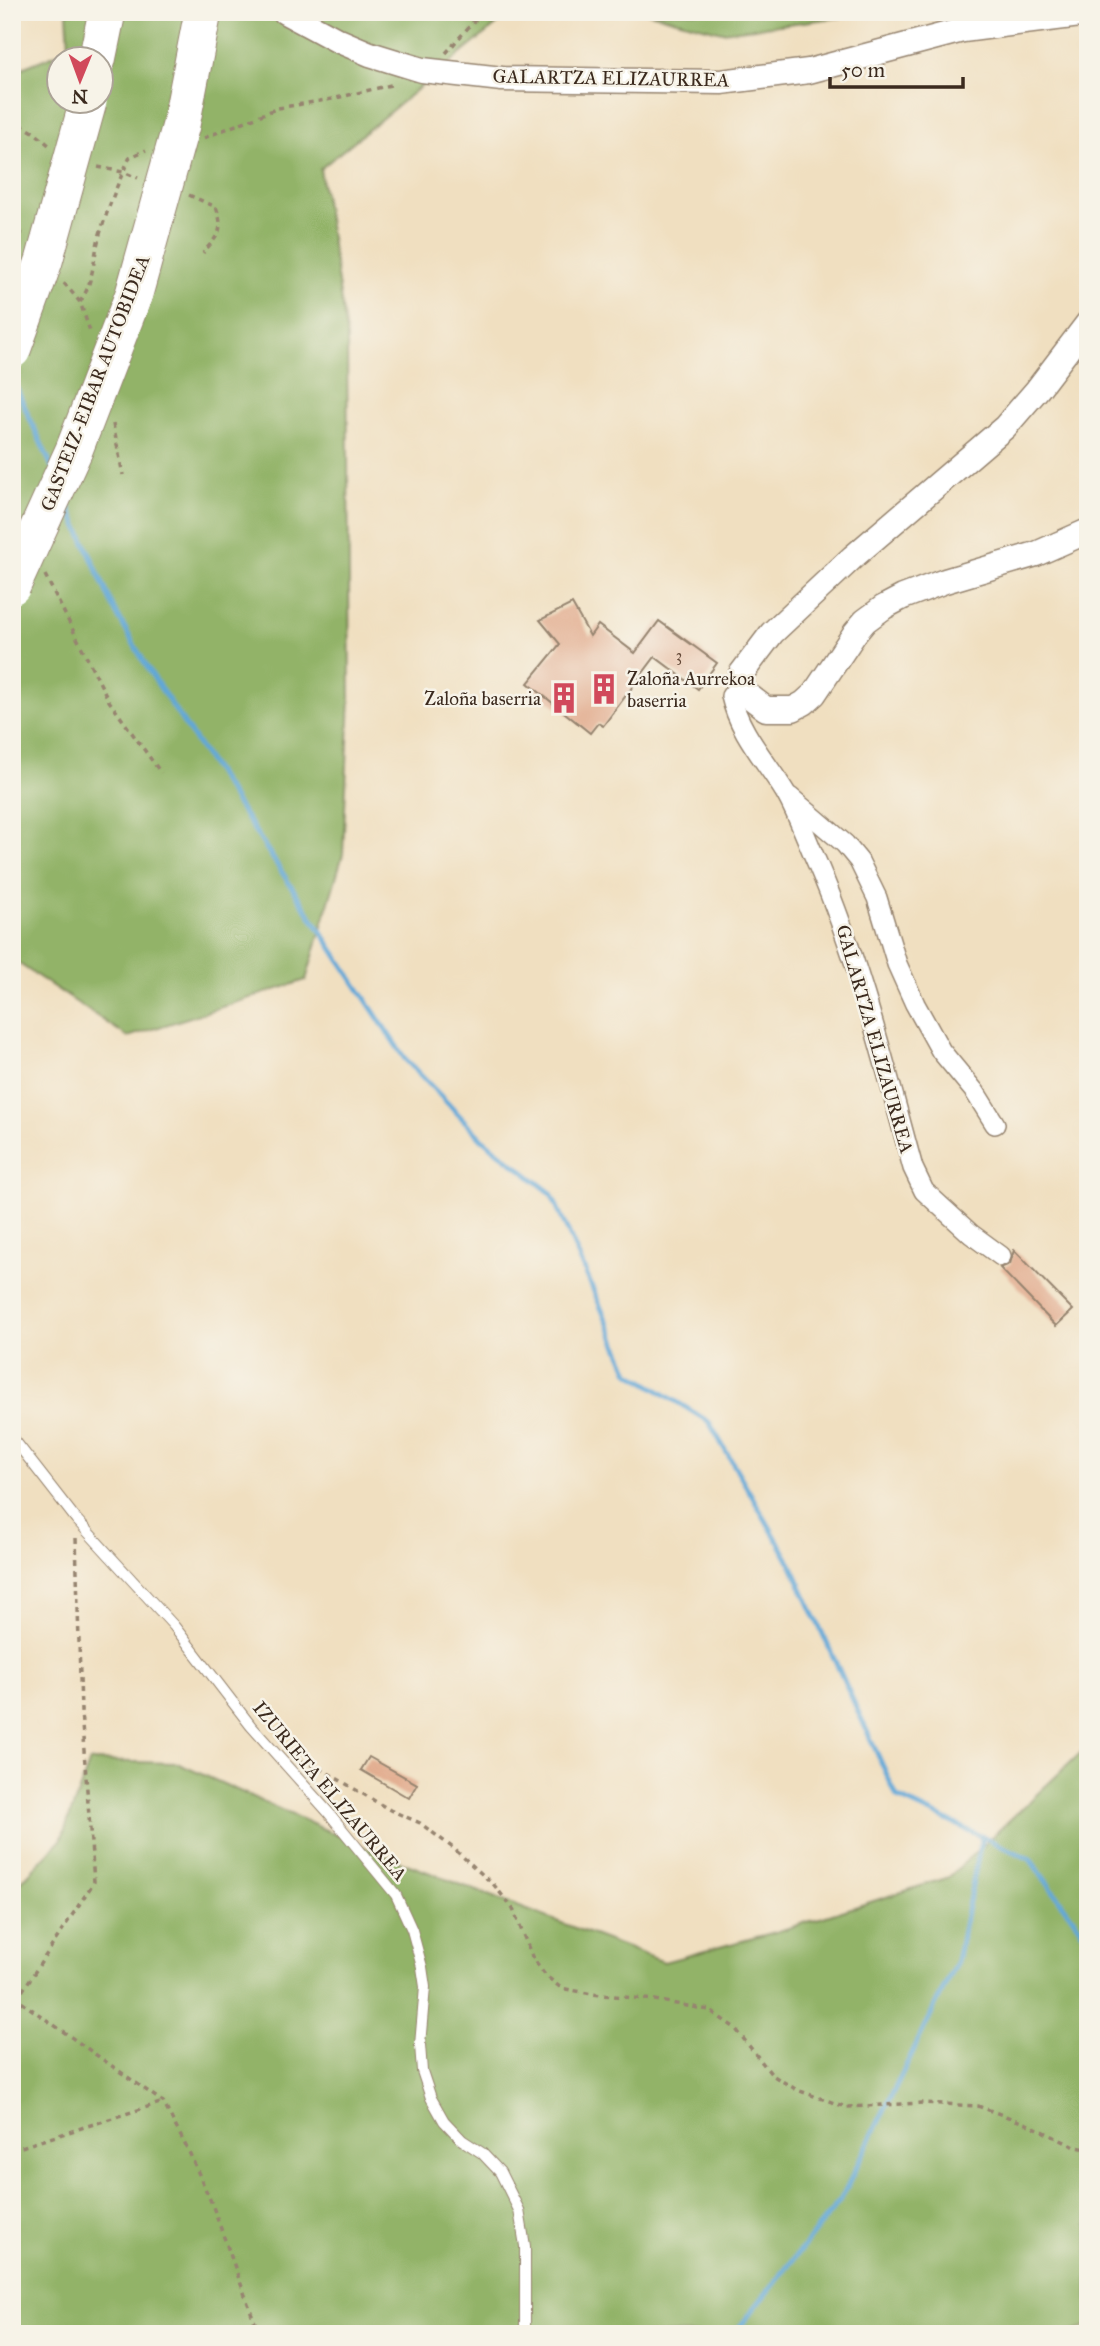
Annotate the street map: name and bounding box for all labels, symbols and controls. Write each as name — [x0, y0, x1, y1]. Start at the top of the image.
north arrow — [46, 46, 116, 116]
scale bar — [830, 46, 964, 90]
text: 50 m — [841, 57, 886, 83]
street label: GALARTZA ELIZAURREA — [492, 64, 730, 92]
text: N — [71, 85, 88, 108]
street label: GASTEIZ-EIBAR AUTOBIDEA — [35, 251, 155, 514]
house number: 3 — [676, 646, 682, 665]
place label: Zaloña Aurrekoa baserria — [627, 667, 756, 712]
building icon: Zaloña Aurrekoa baserria — [587, 672, 621, 706]
building icon: Zaloña baserria — [547, 681, 581, 715]
place label: Zaloña baserria — [424, 687, 542, 710]
street label: GALARTZA ELIZAURREA — [831, 922, 919, 1156]
street label: IZURIETA ELIZAURREA — [248, 1697, 412, 1886]

